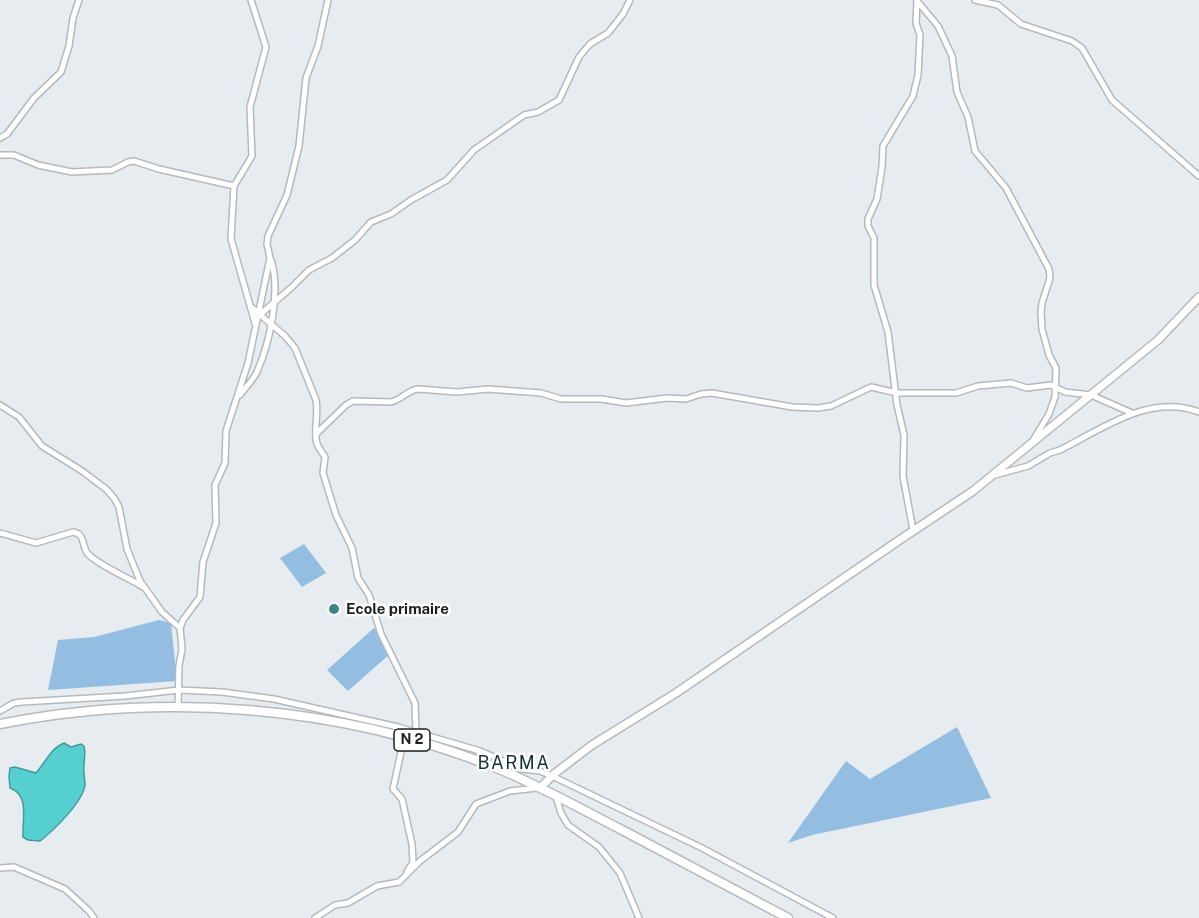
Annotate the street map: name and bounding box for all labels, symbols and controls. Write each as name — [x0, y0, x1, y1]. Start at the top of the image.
place label: Ecole primaire — [346, 600, 449, 618]
marker: Ecole primaire — [327, 602, 341, 616]
road number: N 2 — [394, 729, 430, 751]
district label: BARMA — [477, 752, 551, 774]

